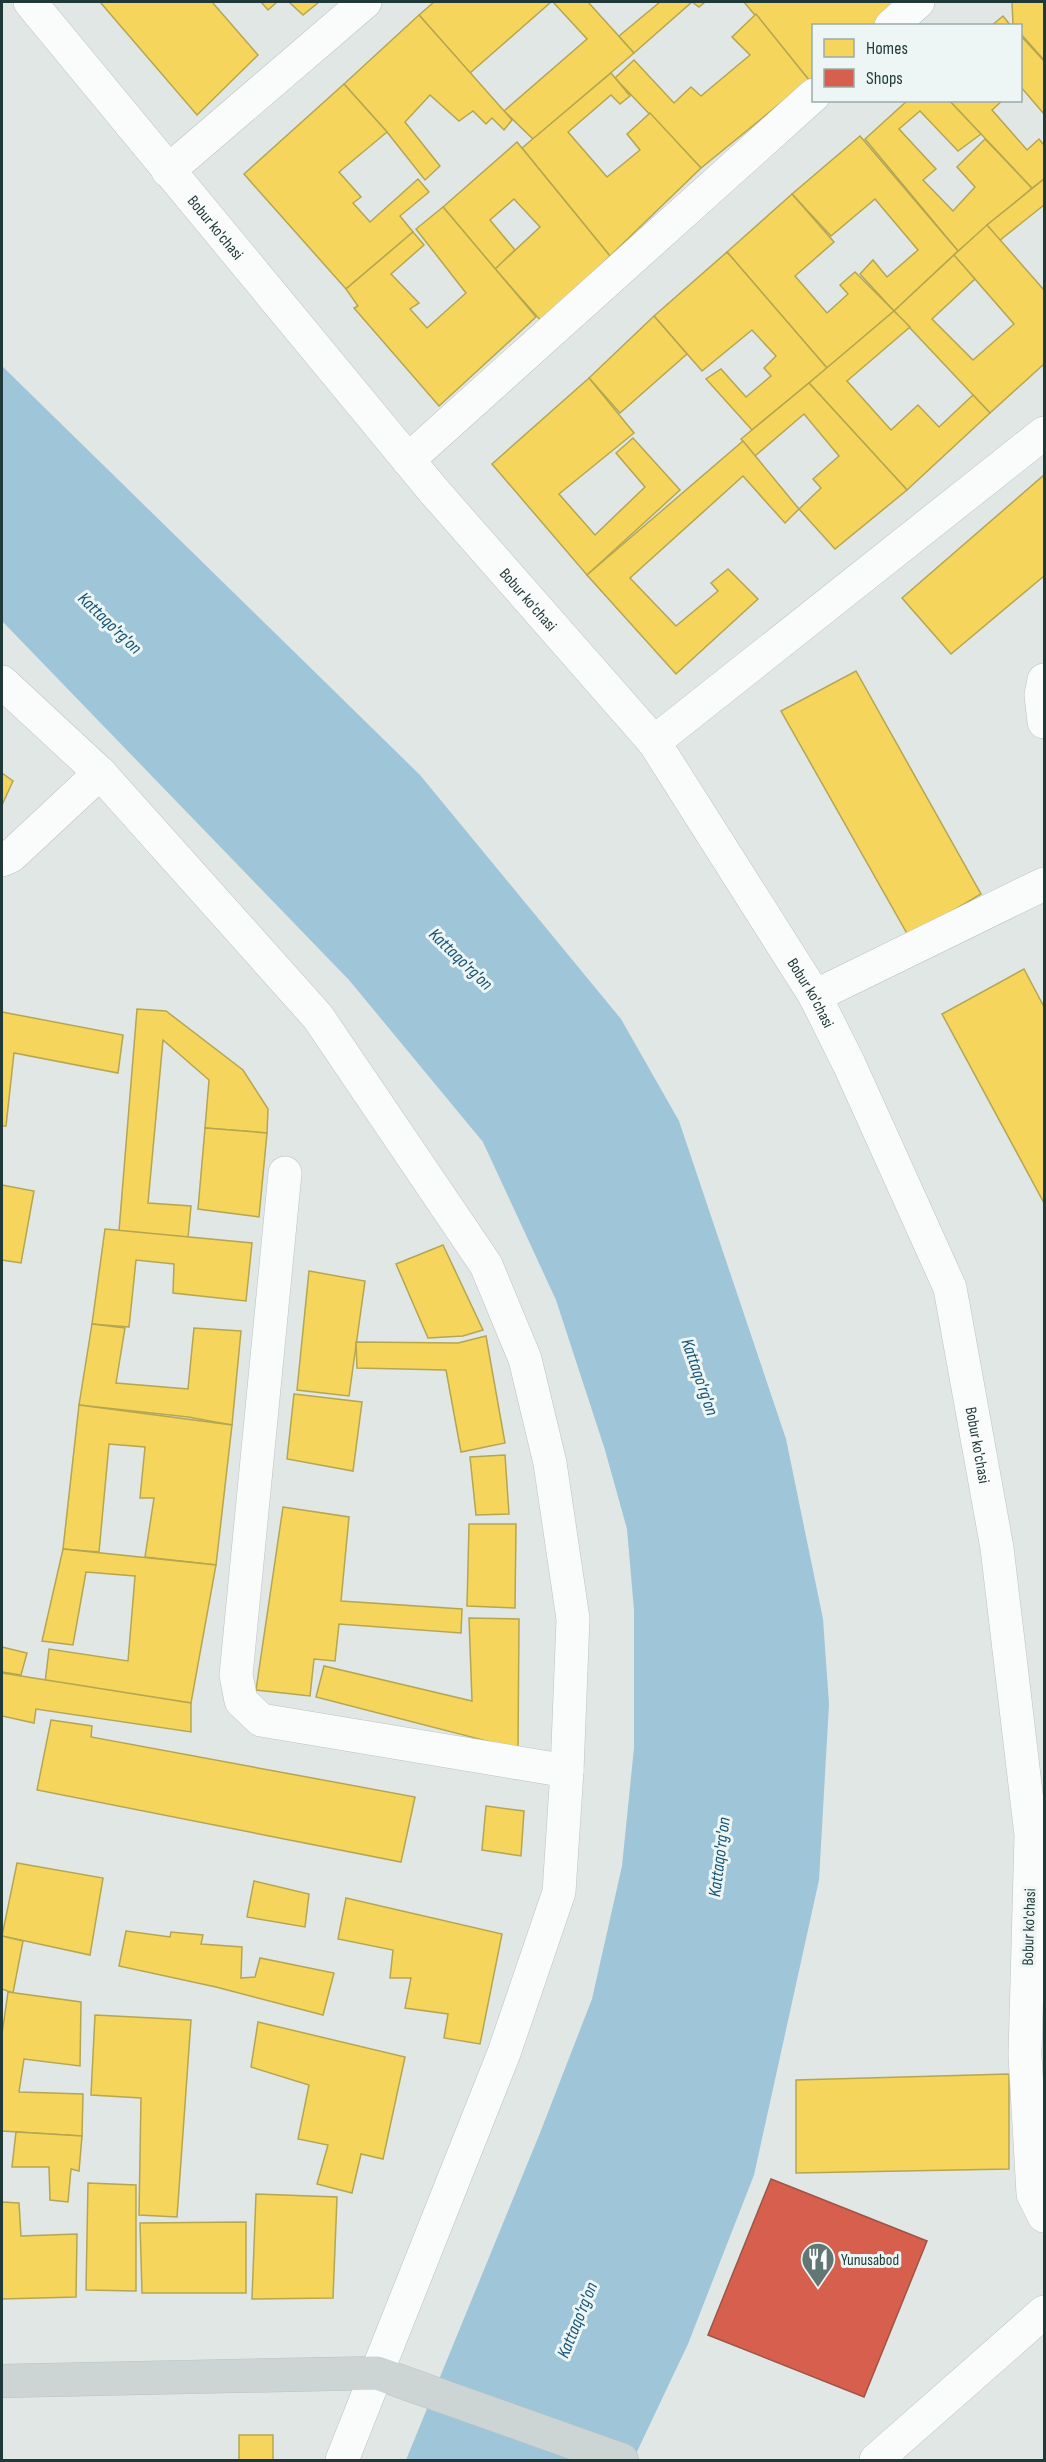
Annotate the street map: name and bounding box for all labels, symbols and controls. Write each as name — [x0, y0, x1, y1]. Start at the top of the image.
legend — [812, 24, 1022, 102]
text: Homes — [866, 38, 908, 59]
text: Shops — [866, 68, 903, 89]
street label: Bobur ko'chasi — [183, 192, 247, 264]
street label: Bobur ko'chasi — [495, 565, 560, 635]
water label: Kattaqo'rg'on — [74, 588, 146, 659]
water label: Kattaqo'rg'on — [425, 924, 497, 995]
street label: Bobur ko'chasi — [782, 955, 837, 1031]
water label: Kattaqo'rg'on — [677, 1336, 723, 1419]
street label: Bobur ko'chasi — [961, 1405, 993, 1485]
water label: Kattaqo'rg'on — [704, 1816, 735, 1898]
street label: Bobur ko'chasi — [1019, 1888, 1040, 1966]
restaurant icon: Yunusabod — [800, 2241, 836, 2288]
place label: Yunusabod — [841, 2251, 899, 2270]
water label: Kattaqo'rg'on — [553, 2279, 602, 2361]

